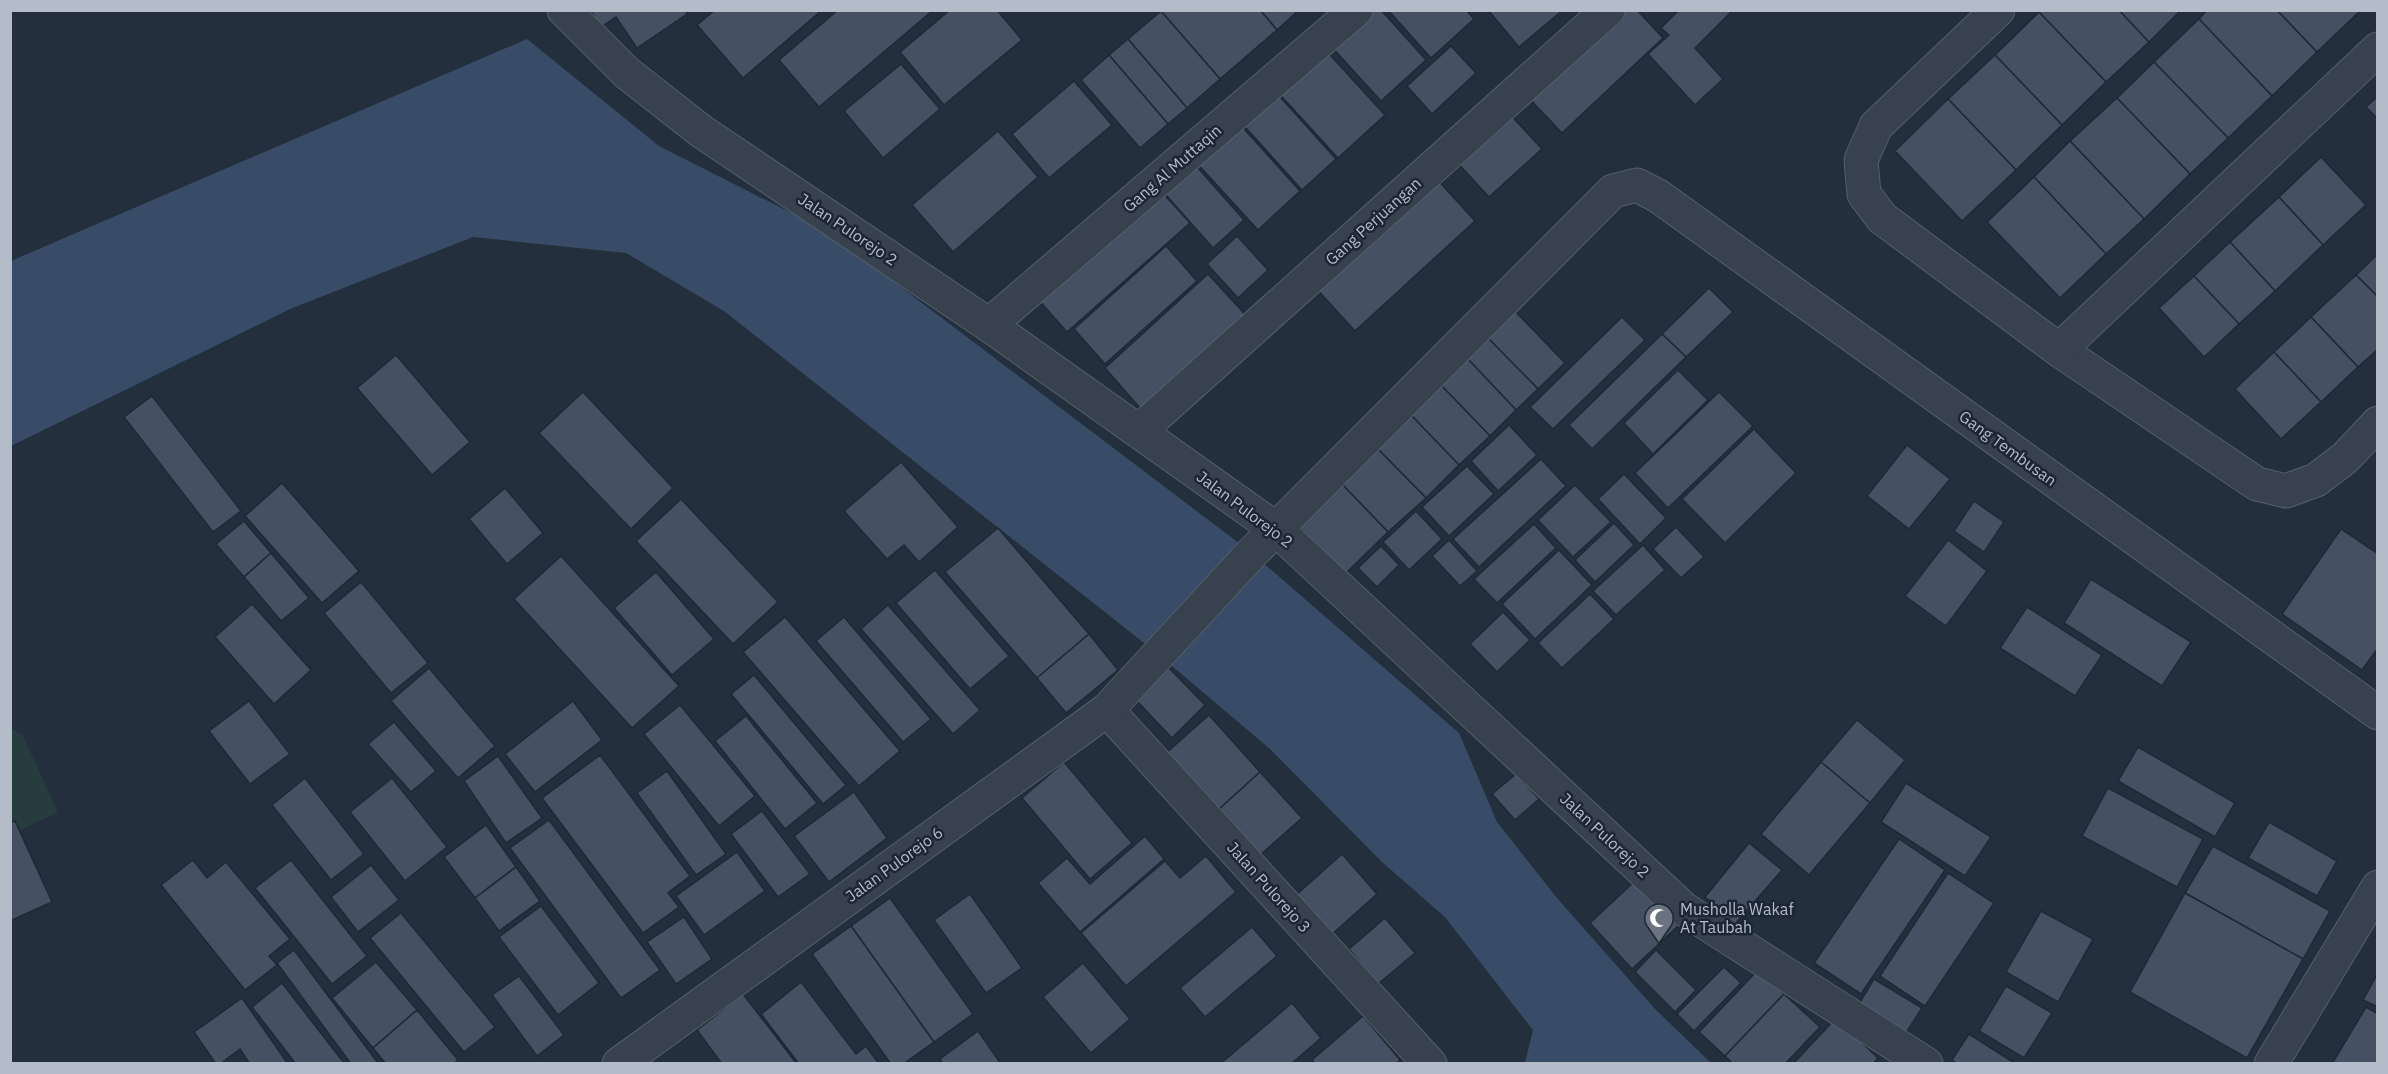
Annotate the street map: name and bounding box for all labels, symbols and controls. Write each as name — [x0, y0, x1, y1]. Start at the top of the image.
street label: Gang Al Muttaqin — [1119, 120, 1225, 216]
street label: Gang Perjuangan — [1321, 173, 1425, 269]
street label: Jalan Pulorejo 2 — [795, 188, 901, 270]
street label: Gang Tembusan — [1955, 406, 2061, 490]
street label: Jalan Pulorejo 2 — [1193, 466, 1297, 552]
street label: Jalan Pulorejo 2 — [1556, 788, 1654, 882]
street label: Jalan Pulorejo 6 — [841, 822, 947, 906]
street label: Jalan Pulorejo 3 — [1223, 837, 1315, 937]
place label: Musholla Wakaf At Taubah — [1680, 899, 1794, 937]
mosque icon: Musholla Wakaf At Taubah — [1643, 902, 1675, 944]

